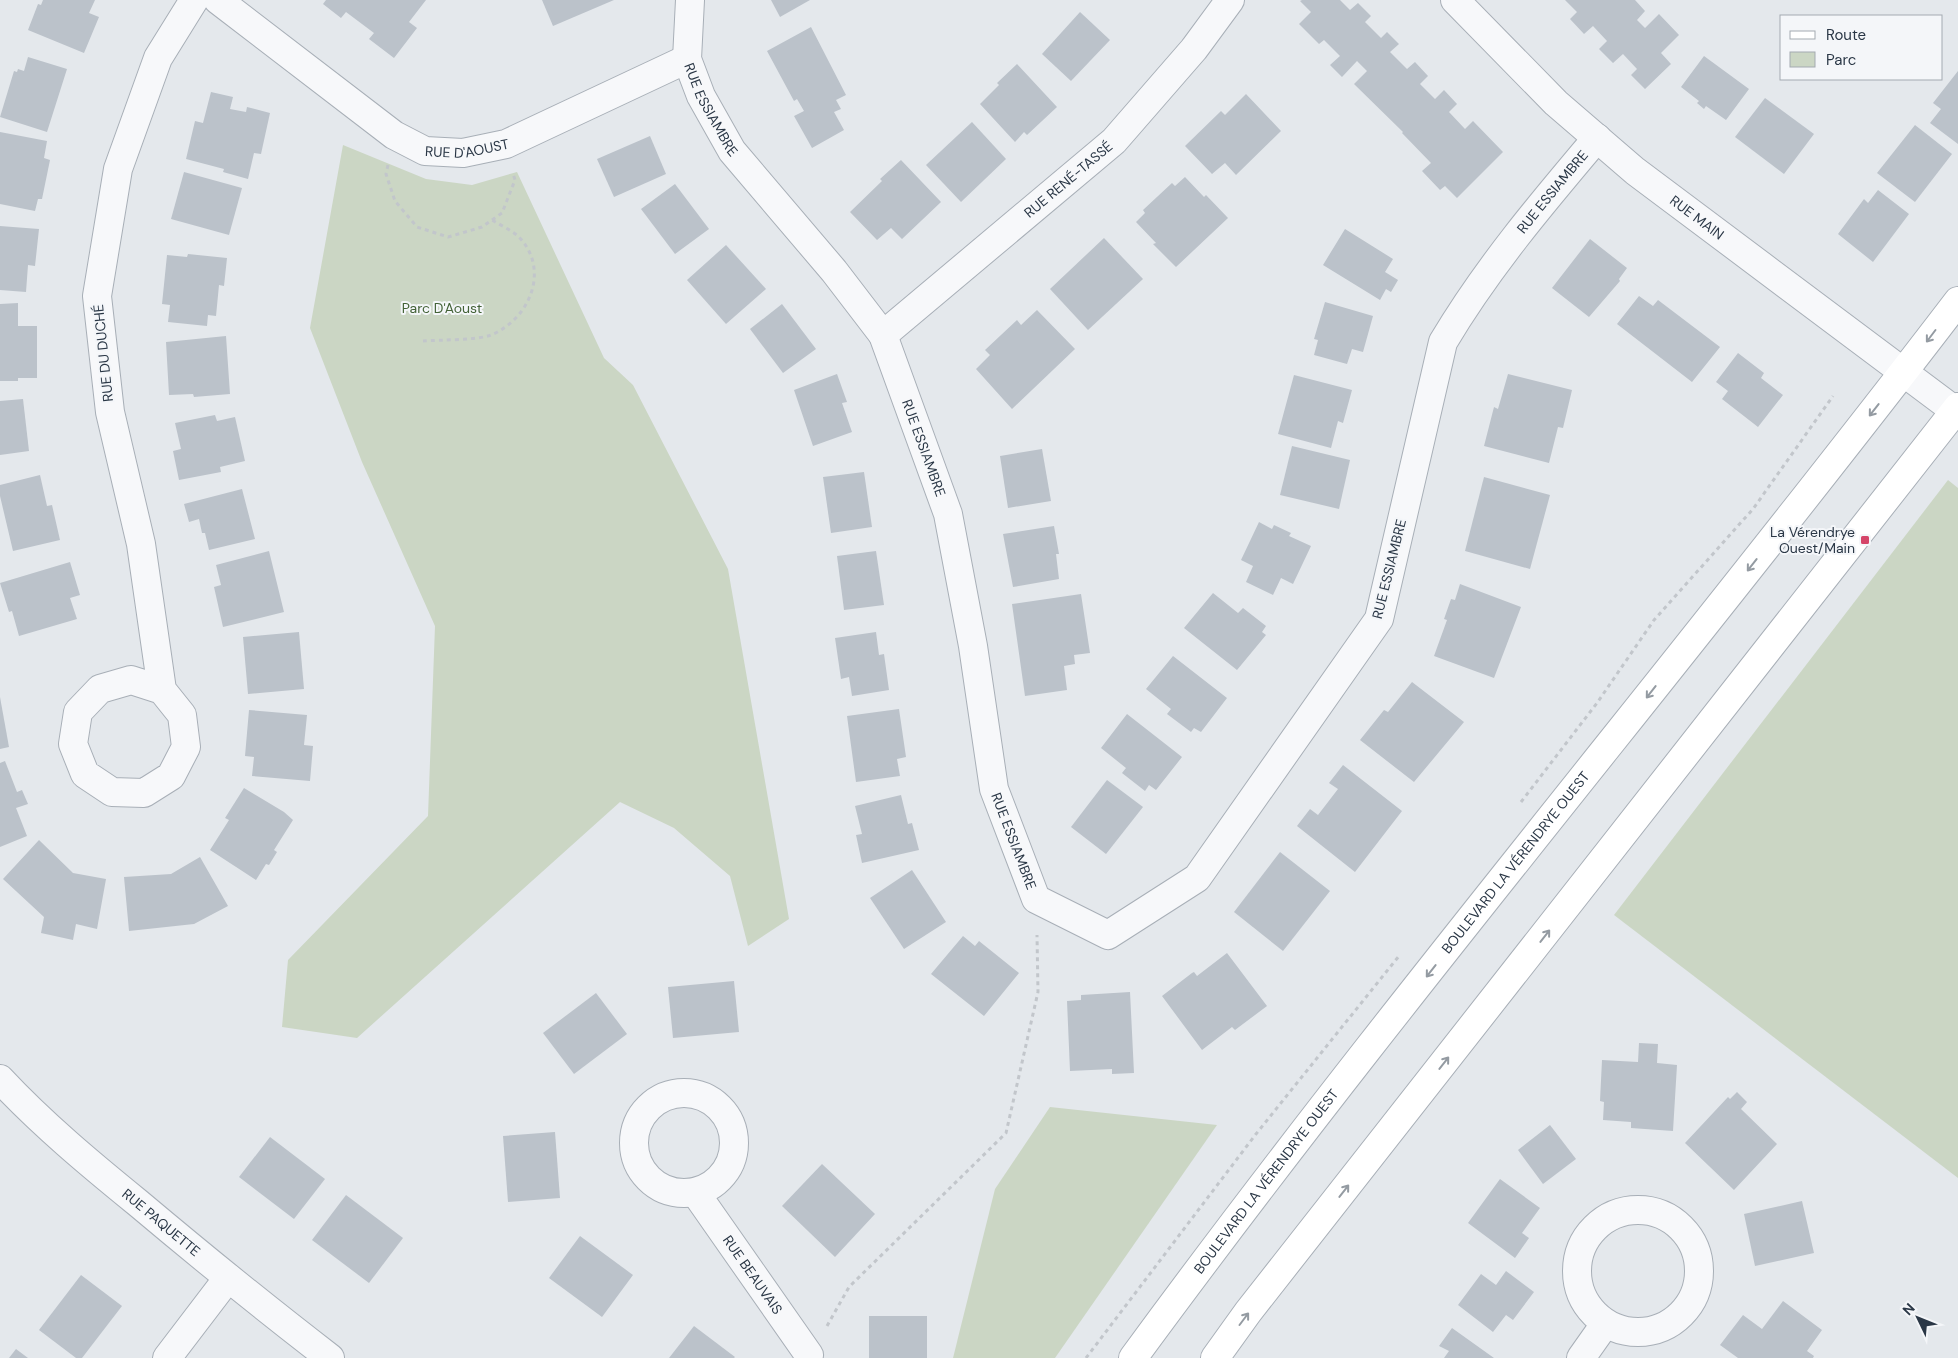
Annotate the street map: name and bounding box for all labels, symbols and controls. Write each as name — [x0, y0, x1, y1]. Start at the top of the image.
legend — [1780, 15, 1943, 80]
text: Route — [1826, 25, 1866, 45]
text: Parc — [1826, 50, 1856, 70]
street label: RUE ESSIAMBRE — [680, 60, 742, 160]
street label: RUE D'AOUST — [424, 135, 511, 162]
street label: RUE RENÉ-TASSÉ — [1020, 137, 1116, 222]
street label: RUE ESSIAMBRE — [1513, 146, 1592, 237]
street label: RUE MAIN — [1666, 191, 1728, 244]
park label: Parc D'Aoust — [402, 299, 482, 317]
street label: RUE DU DUCHÉ — [89, 303, 117, 403]
one-way arrow — [1926, 329, 1936, 343]
street label: RUE ESSIAMBRE — [898, 397, 950, 499]
one-way arrow — [1869, 403, 1879, 417]
street label: RUE ESSIAMBRE — [1368, 517, 1410, 621]
place label: La Vérendrye Ouest/Main — [1770, 523, 1855, 557]
marker: La Vérendrye Ouest/Main — [1859, 534, 1871, 546]
one-way arrow — [1746, 558, 1757, 571]
one-way arrow — [1645, 686, 1656, 699]
street label: BOULEVARD LA VÉRENDRYE OUEST — [1437, 768, 1593, 957]
street label: RUE ESSIAMBRE — [987, 790, 1041, 892]
one-way arrow — [1539, 929, 1550, 942]
one-way arrow — [1425, 964, 1436, 977]
one-way arrow — [1439, 1057, 1450, 1070]
street label: BOULEVARD LA VÉRENDRYE OUEST — [1190, 1085, 1342, 1277]
street label: RUE PAQUETTE — [118, 1185, 204, 1260]
one-way arrow — [1338, 1185, 1349, 1198]
street label: RUE BEAUVAIS — [719, 1232, 787, 1318]
north arrow — [1893, 1293, 1943, 1343]
text: N — [1898, 1299, 1919, 1319]
one-way arrow — [1238, 1313, 1249, 1326]

